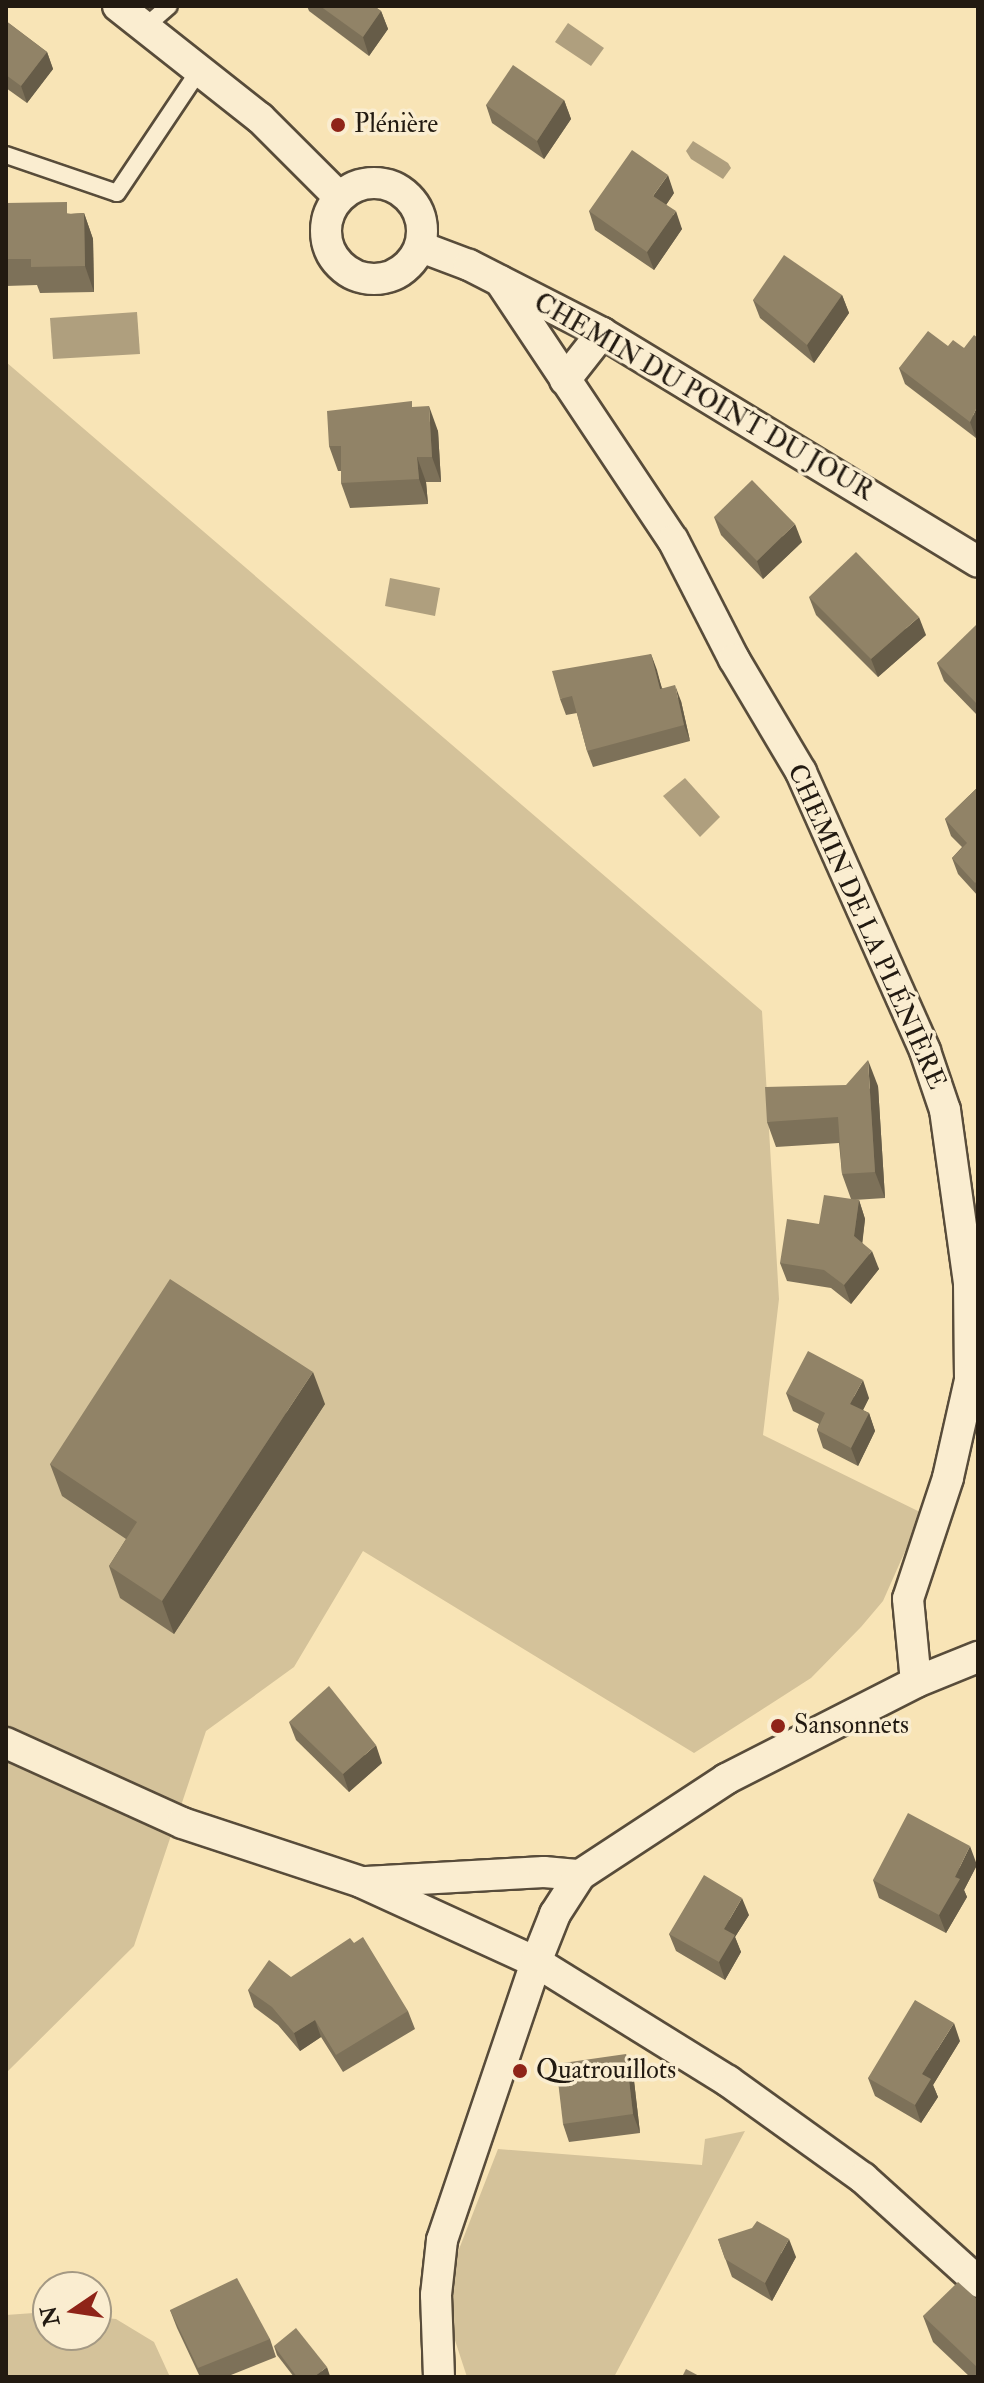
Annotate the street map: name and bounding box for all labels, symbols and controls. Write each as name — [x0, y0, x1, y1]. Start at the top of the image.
place label: Plénière — [354, 109, 438, 141]
marker: Plénière — [329, 116, 347, 134]
street label: CHEMIN DU POINT DU JOUR — [528, 288, 878, 508]
street label: CHEMIN DE LA PLÉNIÈRE — [780, 760, 952, 1094]
place label: Sansonnets — [794, 1710, 909, 1742]
marker: Sansonnets — [769, 1717, 787, 1735]
place label: Quatrouillots — [536, 2055, 676, 2087]
marker: Quatrouillots — [511, 2062, 529, 2080]
north arrow — [32, 2271, 112, 2351]
text: N — [35, 2303, 66, 2329]

